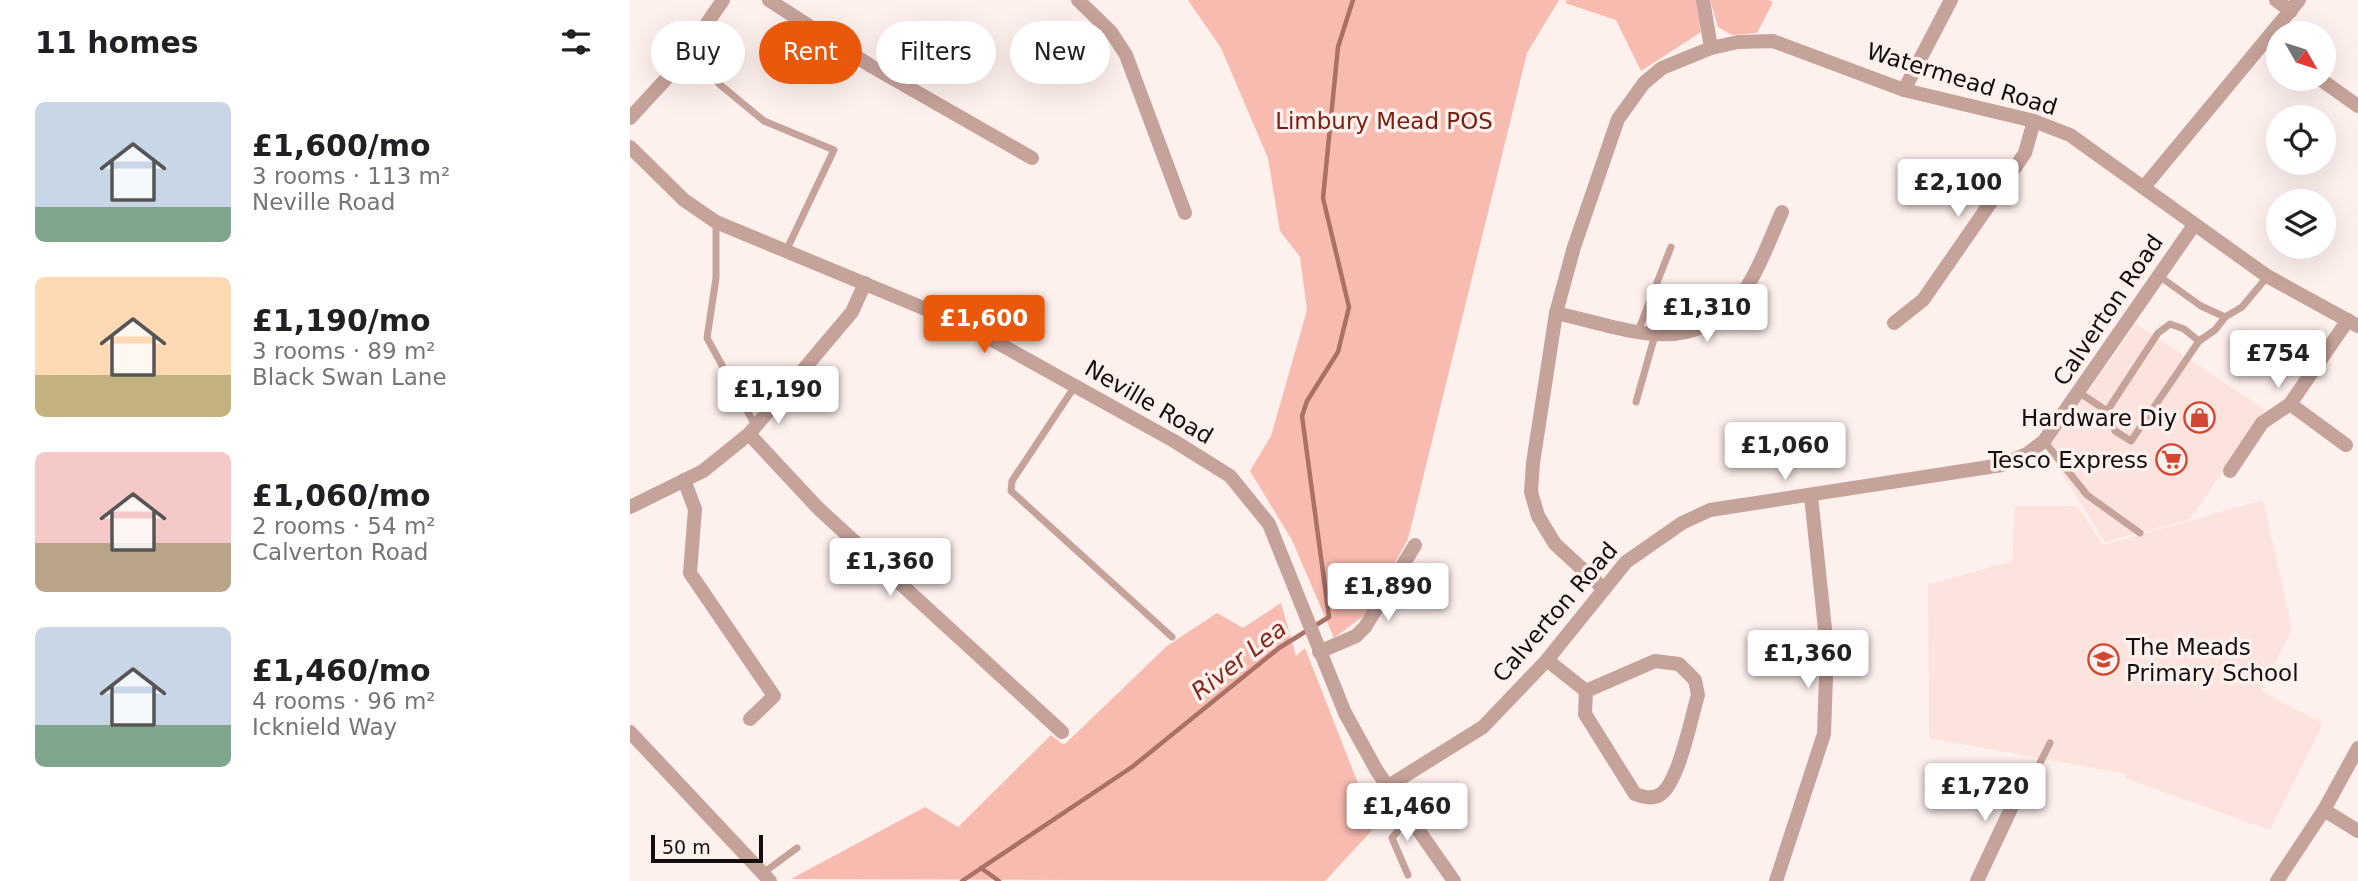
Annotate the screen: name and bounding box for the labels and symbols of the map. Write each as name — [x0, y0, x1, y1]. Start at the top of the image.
north arrow — [2266, 21, 2336, 91]
street label: Watermead Road — [1864, 38, 2060, 120]
park label: Limbury Mead POS — [1275, 108, 1493, 134]
pin: £2,100 — [1901, 160, 2015, 219]
street label: Calverton Road — [2048, 230, 2168, 390]
pin: £1,310 — [1650, 284, 1764, 344]
pin: £1,600 — [927, 296, 1041, 355]
pin: £754 — [2237, 330, 2319, 390]
street label: Neville Road — [1080, 355, 1218, 449]
pin: £1,190 — [721, 366, 835, 426]
shop icon: Hardware Diy — [2183, 401, 2217, 435]
place label: Hardware Diy — [2021, 405, 2177, 431]
pin: £1,060 — [1728, 422, 1842, 482]
supermarket icon: Tesco Express — [2154, 443, 2188, 477]
place label: Tesco Express — [1987, 447, 2148, 473]
street label: Calverton Road — [1487, 537, 1623, 687]
pin: £1,360 — [833, 538, 947, 598]
pin: £1,890 — [1331, 564, 1445, 623]
water label: River Lea — [1186, 614, 1292, 706]
pin: £1,360 — [1751, 630, 1865, 690]
place label: The Meads Primary School — [2125, 634, 2299, 686]
school or university icon: The Meads Primary School — [2086, 643, 2120, 677]
pin: £1,720 — [1928, 764, 2042, 823]
pin: £1,460 — [1350, 784, 1464, 843]
scale bar — [651, 832, 763, 864]

